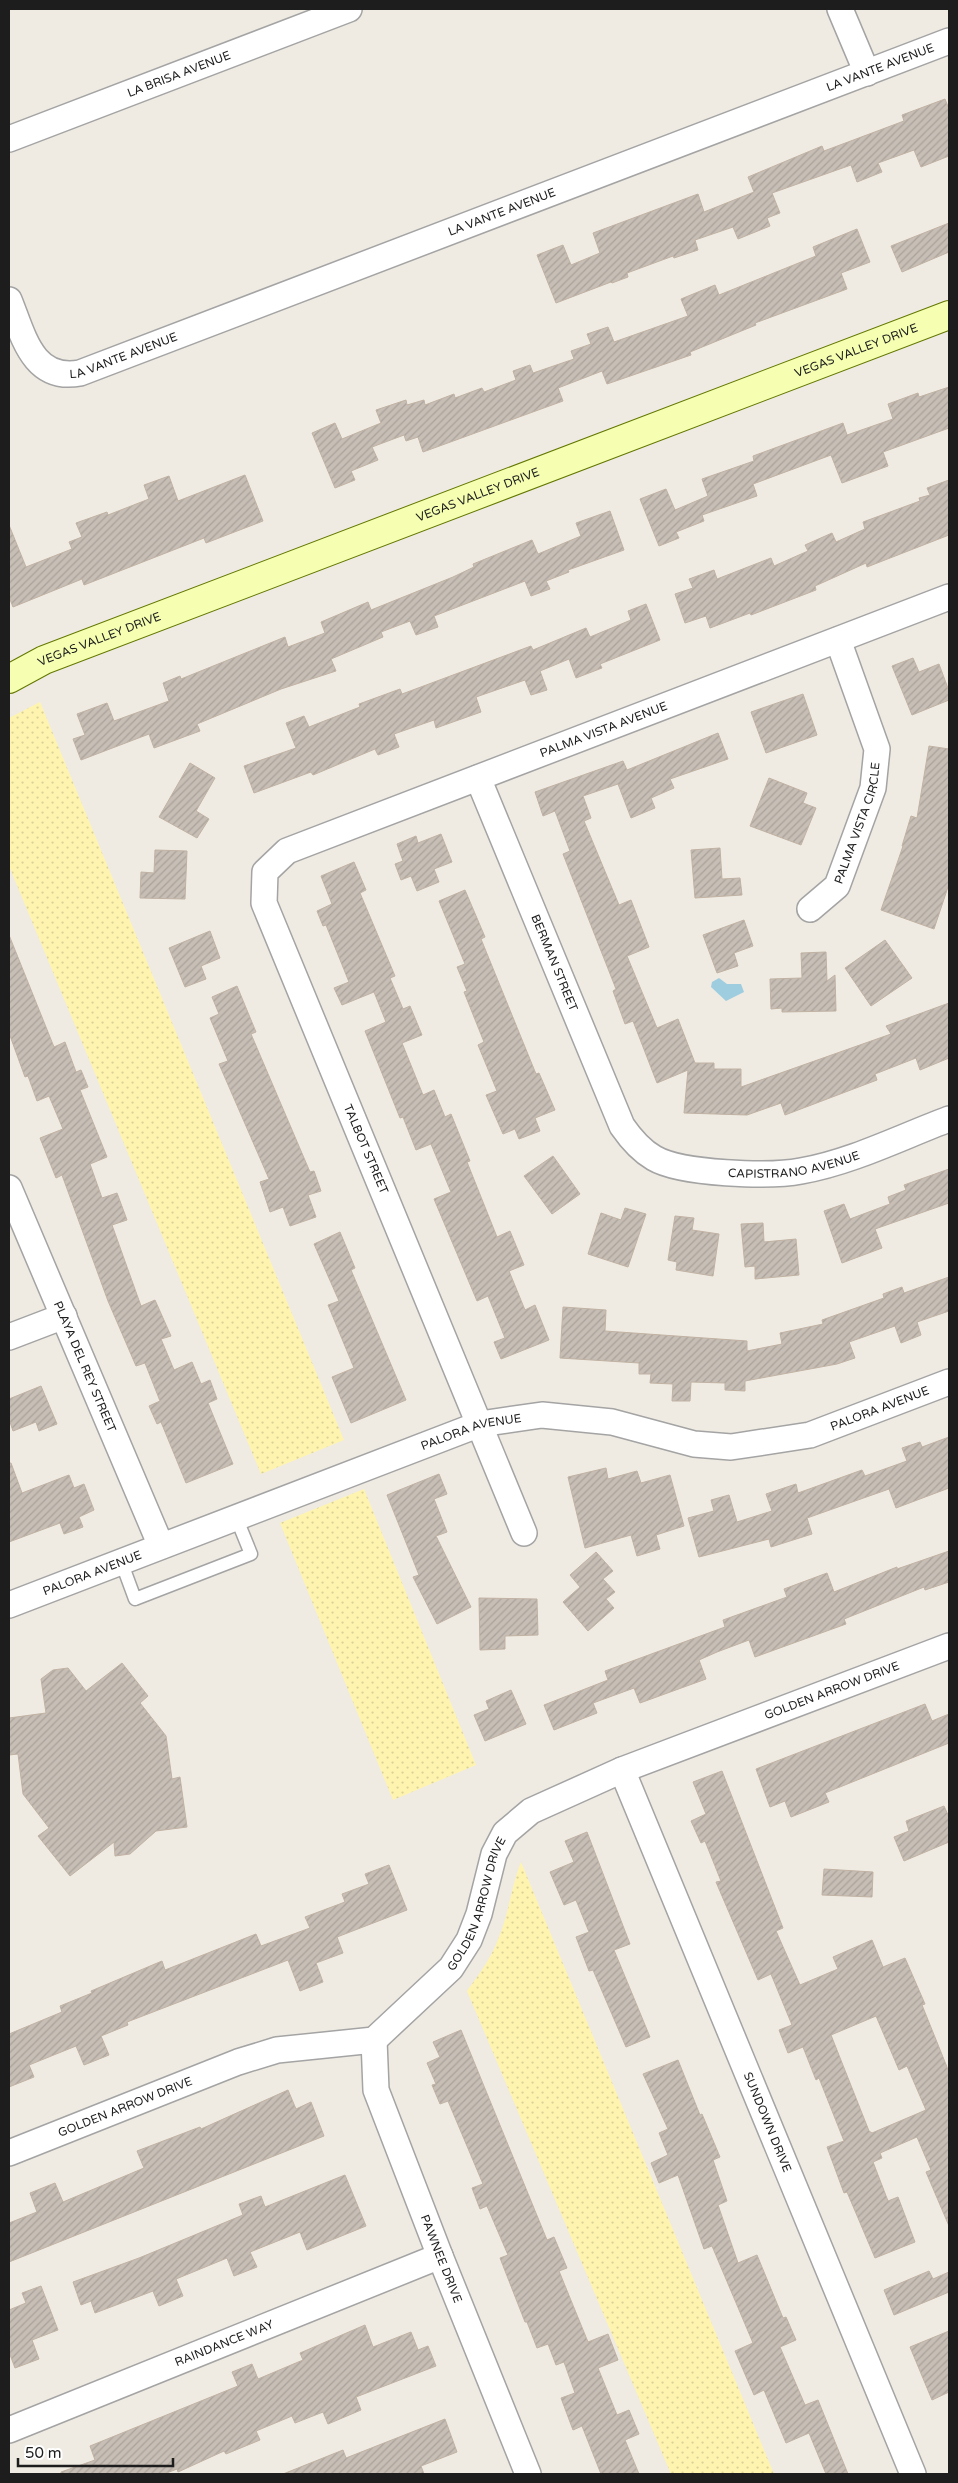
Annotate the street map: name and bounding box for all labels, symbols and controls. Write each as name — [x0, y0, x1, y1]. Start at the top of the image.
street label: LA VANTE AVENUE — [824, 40, 936, 94]
street label: LA BRISA AVENUE — [125, 48, 233, 100]
street label: LA VANTE AVENUE — [446, 185, 558, 239]
street label: VEGAS VALLEY DRIVE — [793, 320, 920, 380]
street label: LA VANTE AVENUE — [69, 329, 180, 381]
street label: VEGAS VALLEY DRIVE — [414, 465, 542, 524]
street label: VEGAS VALLEY DRIVE — [35, 609, 163, 669]
street label: PALMA VISTA AVENUE — [538, 699, 670, 760]
street label: PALMA VISTA CIRCLE — [831, 761, 883, 886]
street label: BERMAN STREET — [528, 912, 581, 1014]
street label: TALBOT STREET — [341, 1102, 391, 1197]
street label: CAPISTRANO AVENUE — [727, 1148, 862, 1181]
street label: PLAYA DEL REY STREET — [51, 1299, 119, 1435]
street label: PALORA AVENUE — [828, 1383, 931, 1434]
street label: PALORA AVENUE — [419, 1411, 523, 1453]
street label: PALORA AVENUE — [41, 1548, 144, 1598]
street label: GOLDEN ARROW DRIVE — [762, 1658, 901, 1722]
street label: GOLDEN ARROW DRIVE — [444, 1834, 509, 1973]
street label: SUNDOWN DRIVE — [741, 2070, 795, 2174]
street label: GOLDEN ARROW DRIVE — [56, 2074, 195, 2140]
street label: PAWNEE DRIVE — [418, 2213, 465, 2305]
street label: RAINDANCE WAY — [173, 2317, 276, 2369]
scale bar — [18, 2436, 172, 2468]
text: 50 m — [25, 2444, 62, 2462]

